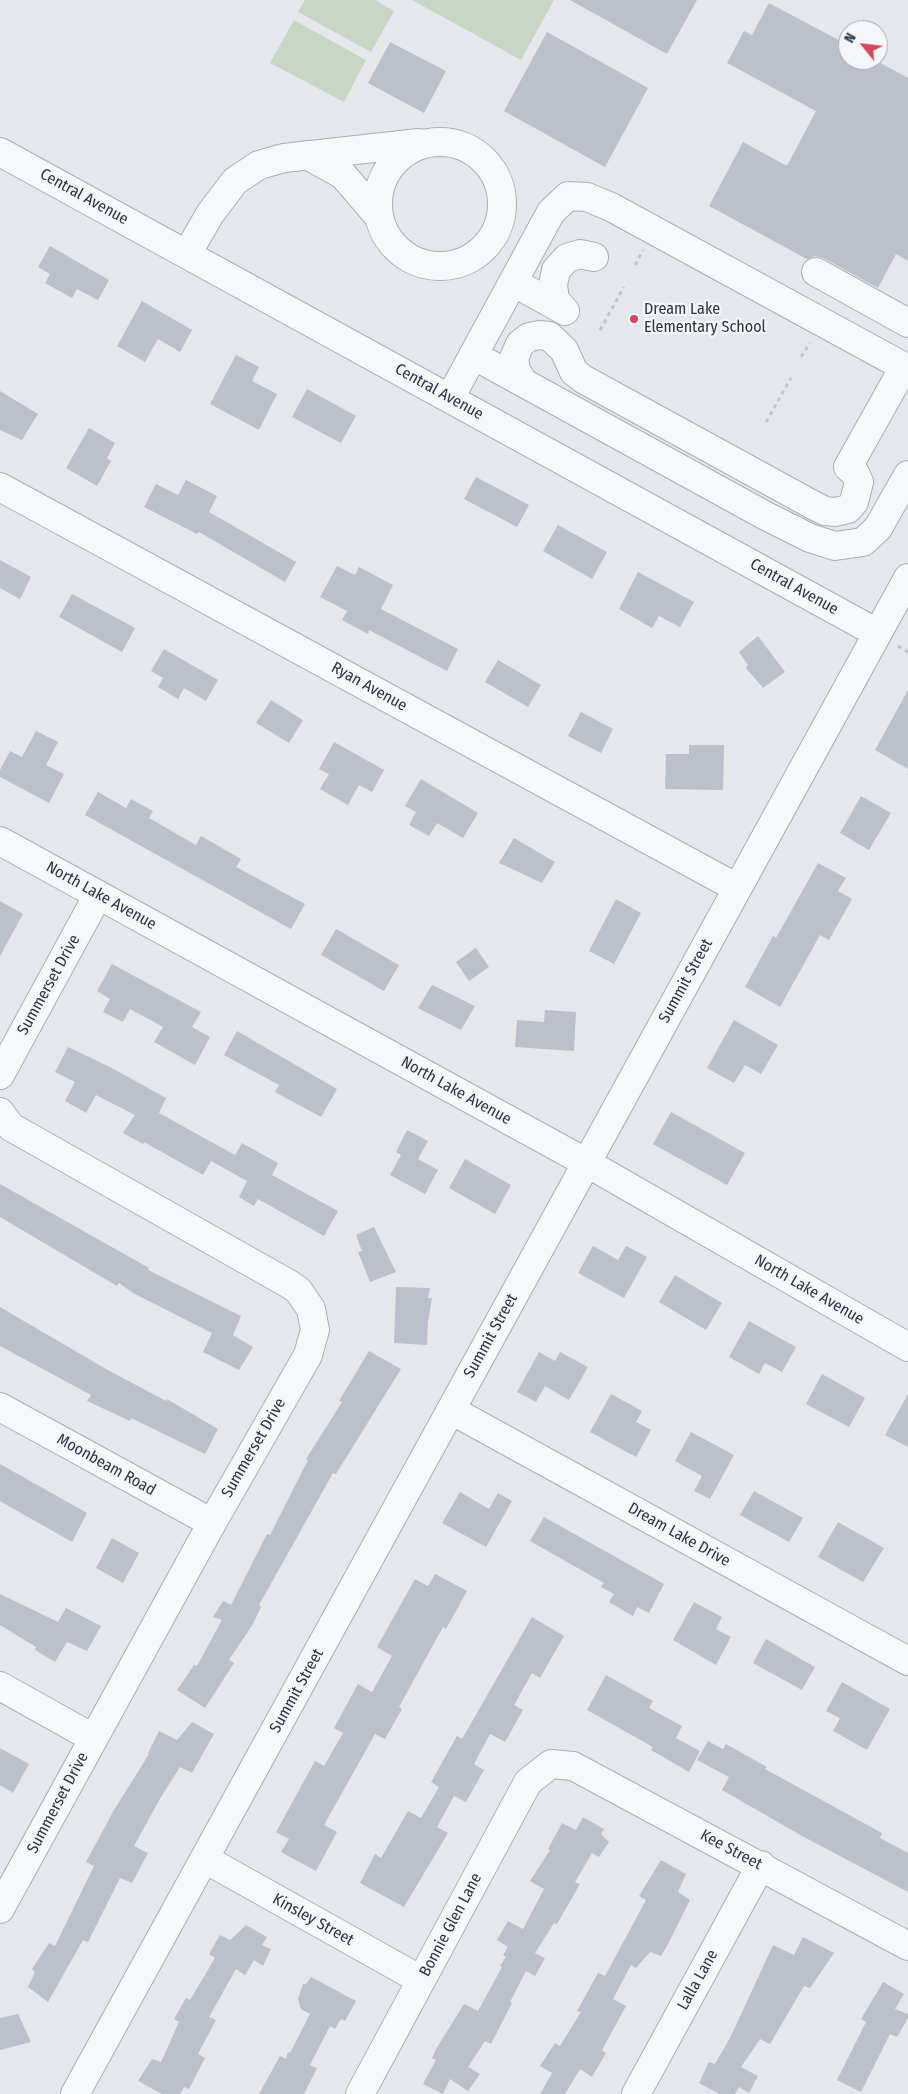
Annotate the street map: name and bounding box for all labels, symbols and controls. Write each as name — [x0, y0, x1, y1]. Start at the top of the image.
north arrow — [838, 20, 888, 70]
text: N — [841, 30, 860, 46]
street label: Central Avenue — [36, 165, 132, 229]
place label: Dream Lake Elementary School — [644, 300, 766, 338]
marker: Dream Lake Elementary School — [628, 313, 640, 325]
street label: Central Avenue — [391, 360, 487, 424]
street label: Central Avenue — [746, 555, 842, 619]
street label: Ryan Avenue — [328, 658, 410, 716]
street label: North Lake Avenue — [43, 858, 159, 934]
street label: Summerset Drive — [14, 931, 84, 1039]
street label: Summit Street — [655, 936, 717, 1026]
street label: North Lake Avenue — [398, 1053, 514, 1129]
street label: North Lake Avenue — [751, 1251, 867, 1329]
street label: Summit Street — [460, 1291, 522, 1381]
street label: Summerset Drive — [218, 1395, 290, 1501]
street label: Moonbeam Road — [53, 1430, 159, 1500]
street label: Dream Lake Drive — [625, 1499, 733, 1571]
street label: Summit Street — [266, 1646, 328, 1736]
street label: Summerset Drive — [23, 1749, 93, 1857]
street label: Kee Street — [697, 1826, 765, 1874]
street label: Bonnie Glen Lane — [416, 1870, 486, 1980]
street label: Kinsley Street — [269, 1890, 357, 1950]
street label: Lalla Lane — [674, 1947, 722, 2013]

